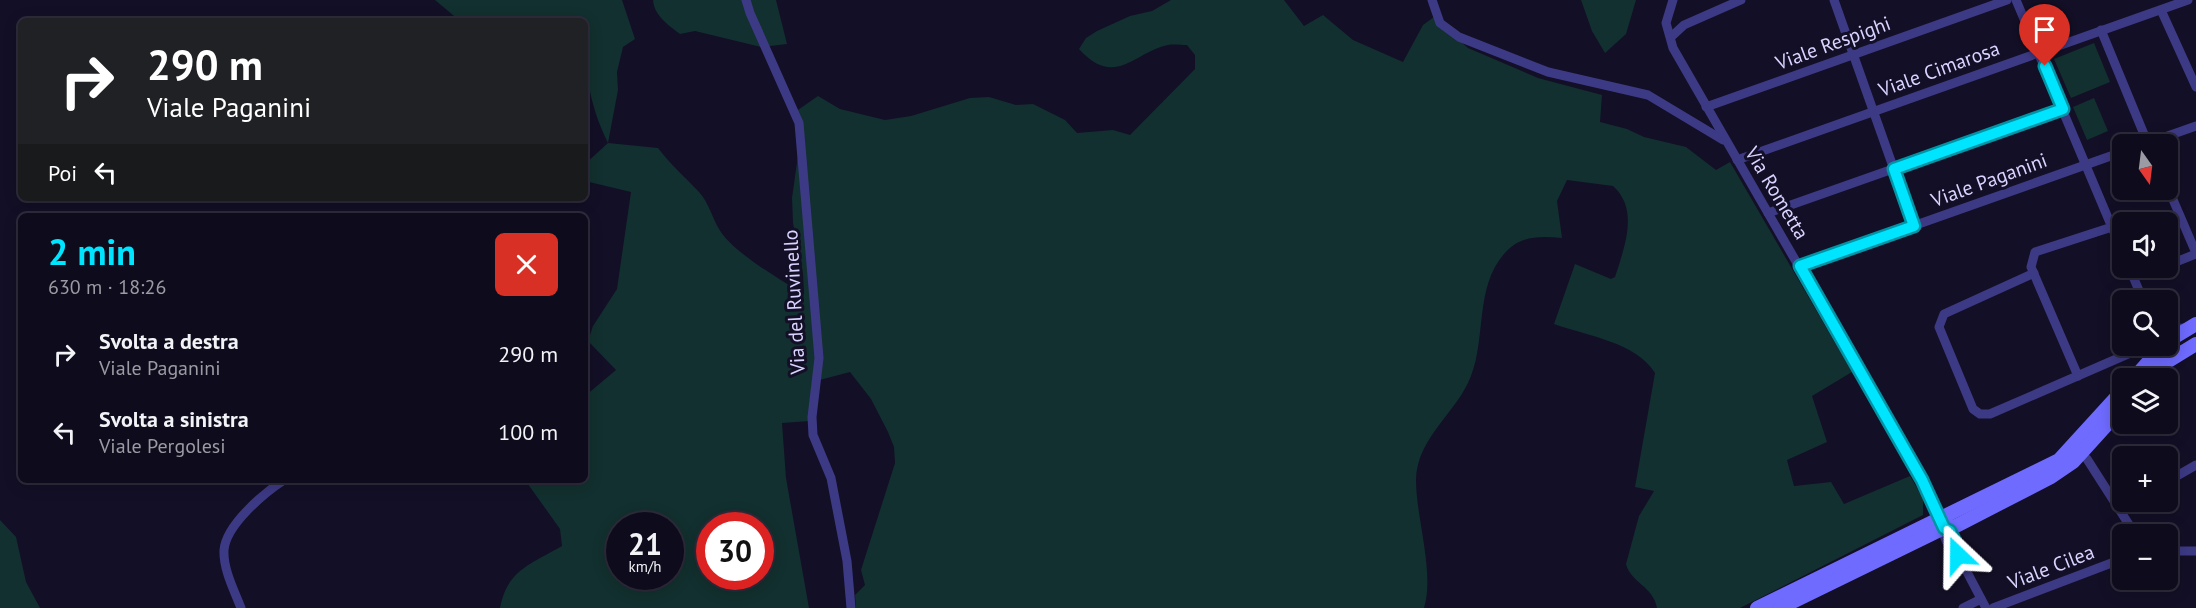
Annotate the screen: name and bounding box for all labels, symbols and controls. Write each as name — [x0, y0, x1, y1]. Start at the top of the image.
pin — [2019, 4, 2070, 66]
street label: Viale Respighi — [1771, 10, 1894, 76]
icon: arrive — [2028, 13, 2061, 46]
street label: Viale Cimarosa — [1874, 35, 2003, 103]
text: 290 m — [147, 37, 263, 92]
icon: right — [48, 42, 126, 120]
text: Viale Paganini — [147, 90, 311, 124]
north arrow — [2112, 134, 2178, 200]
map controls — [2112, 134, 2178, 590]
street label: Via Rometta — [1739, 141, 1815, 244]
street label: Viale Paganini — [1926, 147, 2051, 213]
icon: left — [89, 156, 122, 189]
text: Poi — [48, 159, 77, 187]
button: sound — [2112, 212, 2178, 278]
text: 2 min — [48, 228, 136, 275]
street label: Via del Ruvinello — [777, 229, 811, 376]
button: close — [495, 233, 558, 296]
text: 630 m · 18:26 — [48, 274, 166, 300]
button: search — [2112, 290, 2178, 356]
text: Svolta a destra — [99, 327, 239, 355]
icon: right — [48, 338, 81, 371]
text: 290 m — [498, 340, 558, 368]
text: Viale Paganini — [99, 355, 221, 381]
button: layers — [2112, 368, 2178, 434]
text: Svolta a sinistra — [99, 405, 249, 433]
icon: left — [48, 416, 81, 449]
text: 100 m — [498, 418, 558, 446]
text: Viale Pergolesi — [99, 433, 226, 459]
button: + — [2112, 446, 2178, 512]
speed limit sign: 30 — [696, 512, 774, 590]
position arrow — [1926, 523, 1990, 587]
text: 21 — [628, 524, 662, 563]
button: − — [2112, 524, 2178, 590]
street label: Viale Cilea — [2003, 539, 2098, 596]
text: km/h — [629, 557, 661, 576]

